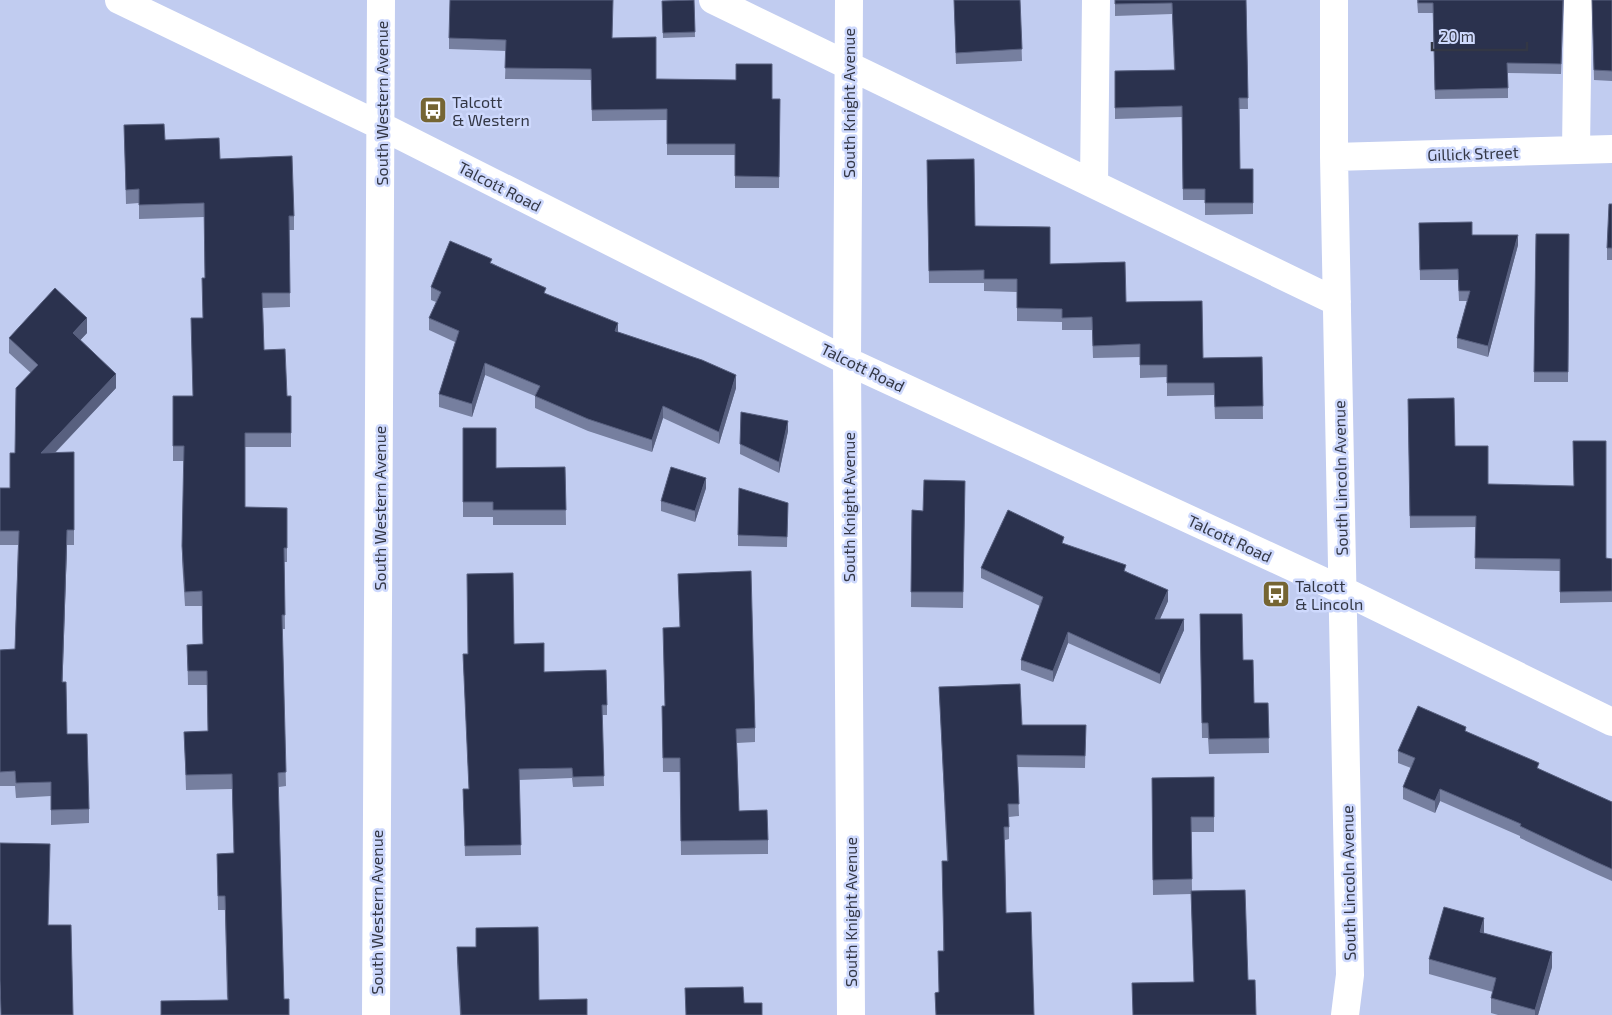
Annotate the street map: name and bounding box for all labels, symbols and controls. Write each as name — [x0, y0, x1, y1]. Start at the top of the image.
scale bar — [1432, 20, 1527, 52]
street label: South Western Avenue — [372, 21, 391, 185]
text: 20 m — [1440, 27, 1474, 45]
street label: South Knight Avenue — [839, 28, 858, 178]
place label: Talcott & Western — [452, 92, 530, 129]
bus stop icon: Talcott & Western — [418, 95, 448, 125]
street label: Gillick Street — [1427, 142, 1519, 164]
street label: Talcott Road — [455, 157, 545, 215]
street label: Talcott Road — [818, 339, 908, 395]
street label: South Lincoln Avenue — [1329, 400, 1351, 556]
street label: South Western Avenue — [370, 426, 389, 590]
street label: South Knight Avenue — [839, 432, 858, 582]
street label: Talcott Road — [1185, 510, 1275, 566]
place label: Talcott & Lincoln — [1295, 576, 1363, 613]
bus stop icon: Talcott & Lincoln — [1261, 579, 1291, 609]
street label: South Lincoln Avenue — [1337, 805, 1359, 961]
street label: South Western Avenue — [367, 830, 386, 994]
street label: South Knight Avenue — [841, 837, 860, 987]

